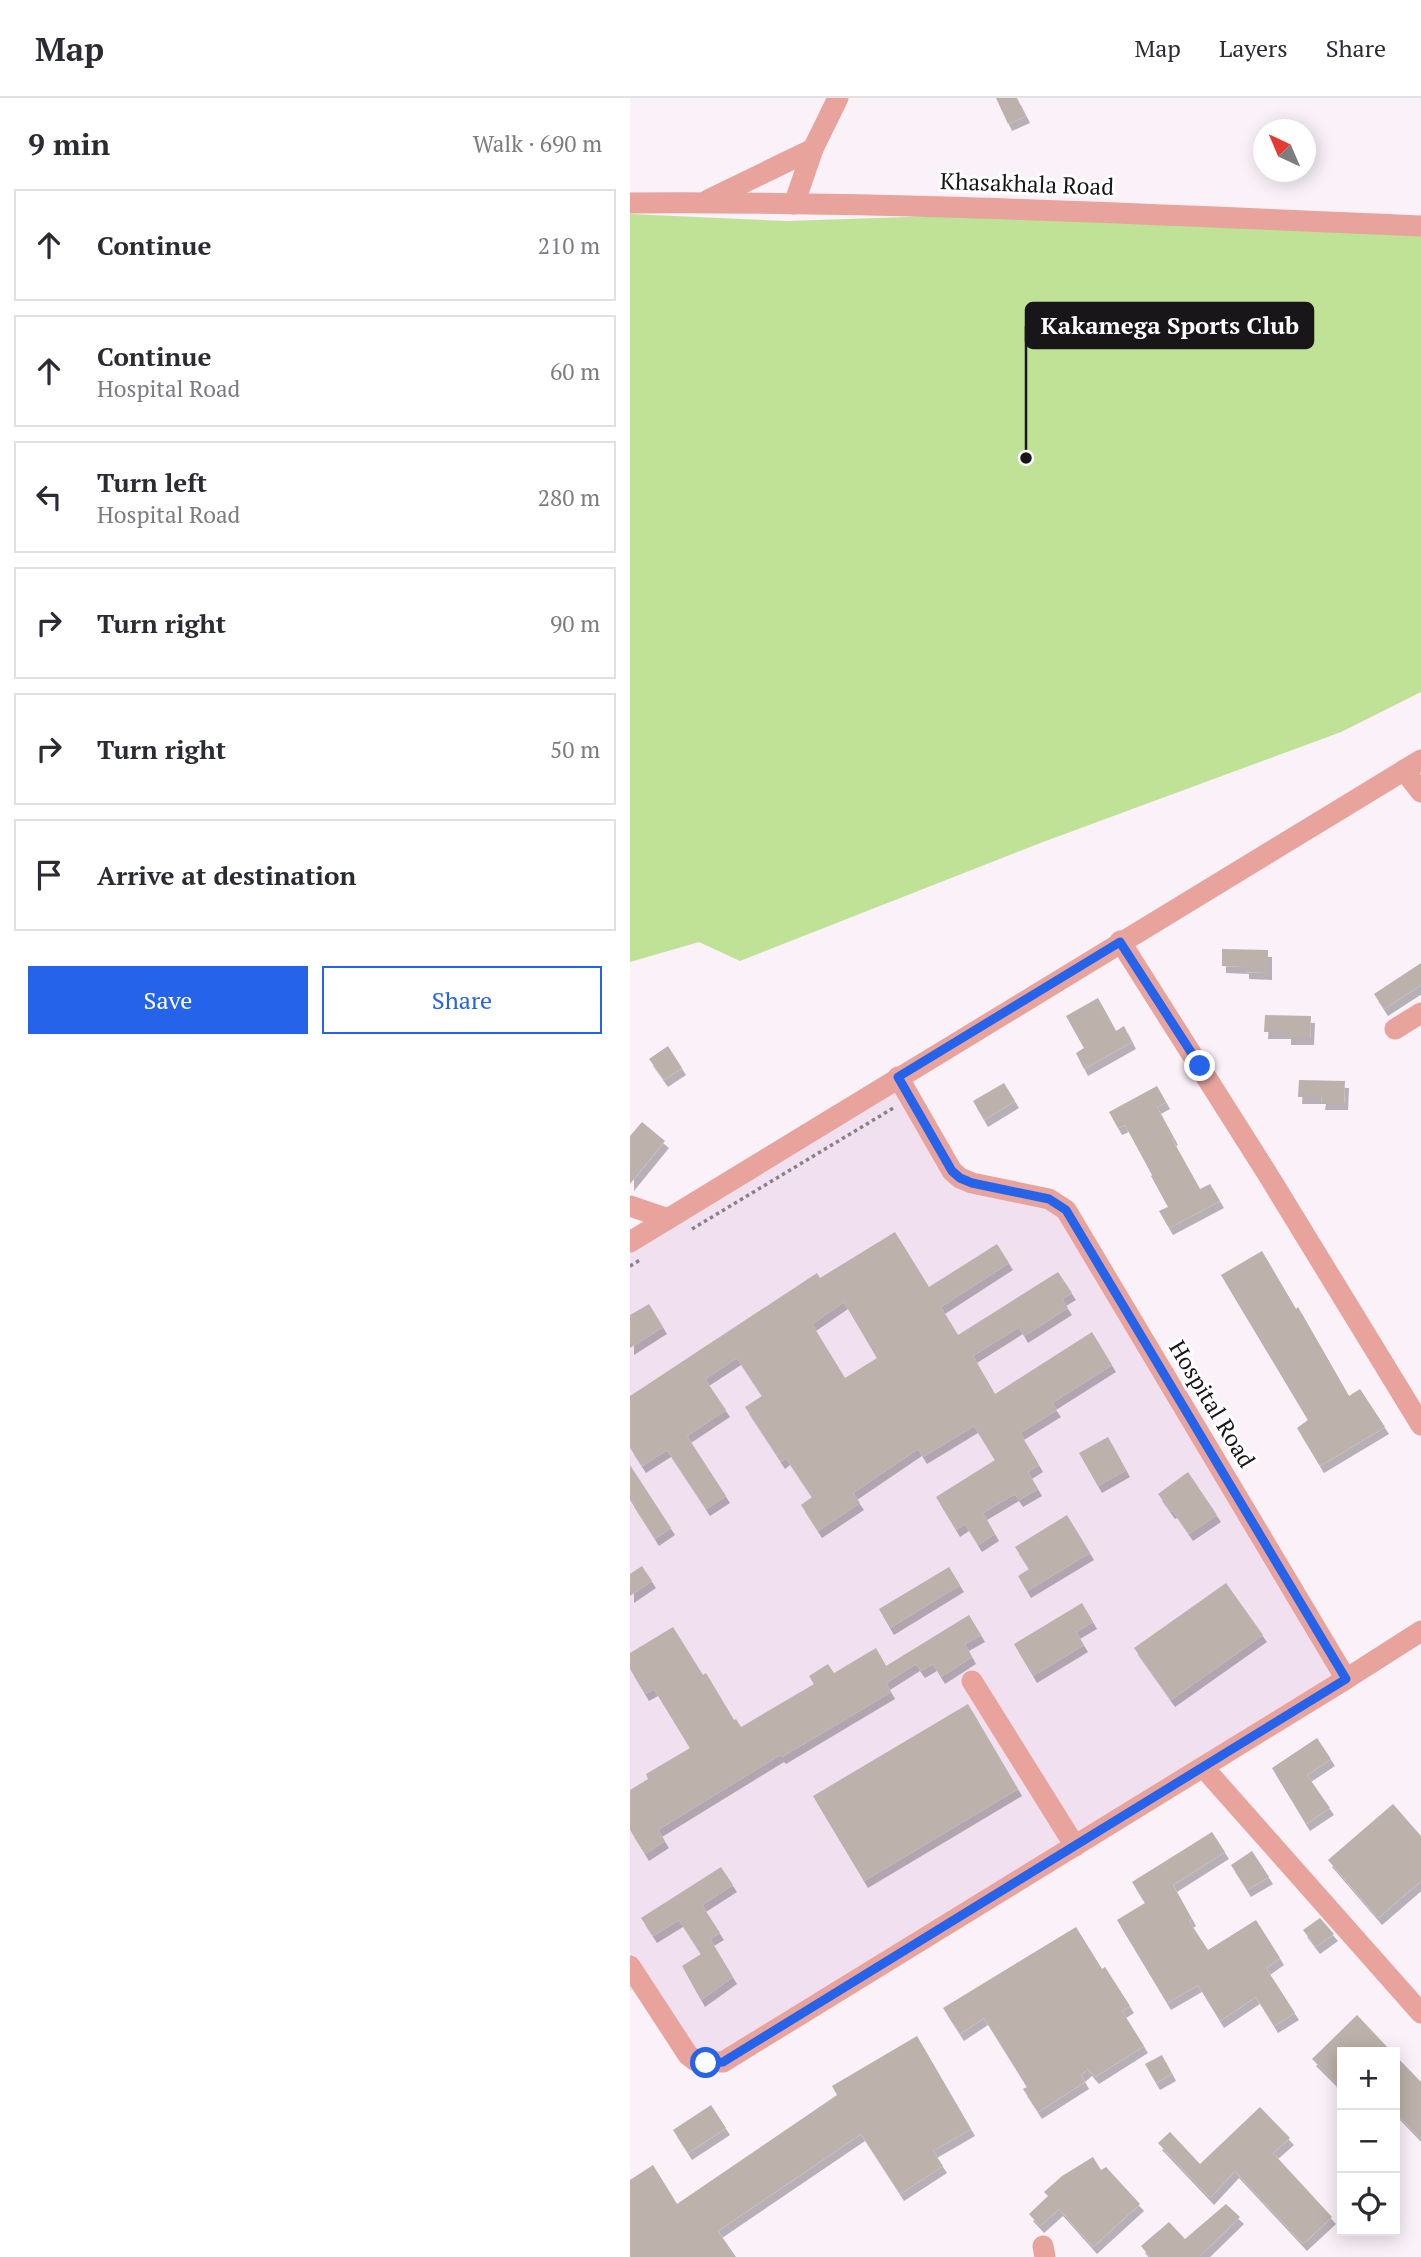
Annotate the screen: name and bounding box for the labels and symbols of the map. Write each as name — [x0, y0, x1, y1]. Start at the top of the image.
north arrow — [1253, 119, 1316, 182]
street label: Khasakhala Road — [940, 165, 1115, 202]
callout: Kakamega Sports Club — [1026, 303, 1313, 348]
text: Kakamega Sports Club — [1041, 309, 1299, 341]
route end — [1184, 1050, 1215, 1081]
street label: Hospital Road — [1162, 1334, 1263, 1473]
route start — [690, 2047, 721, 2078]

